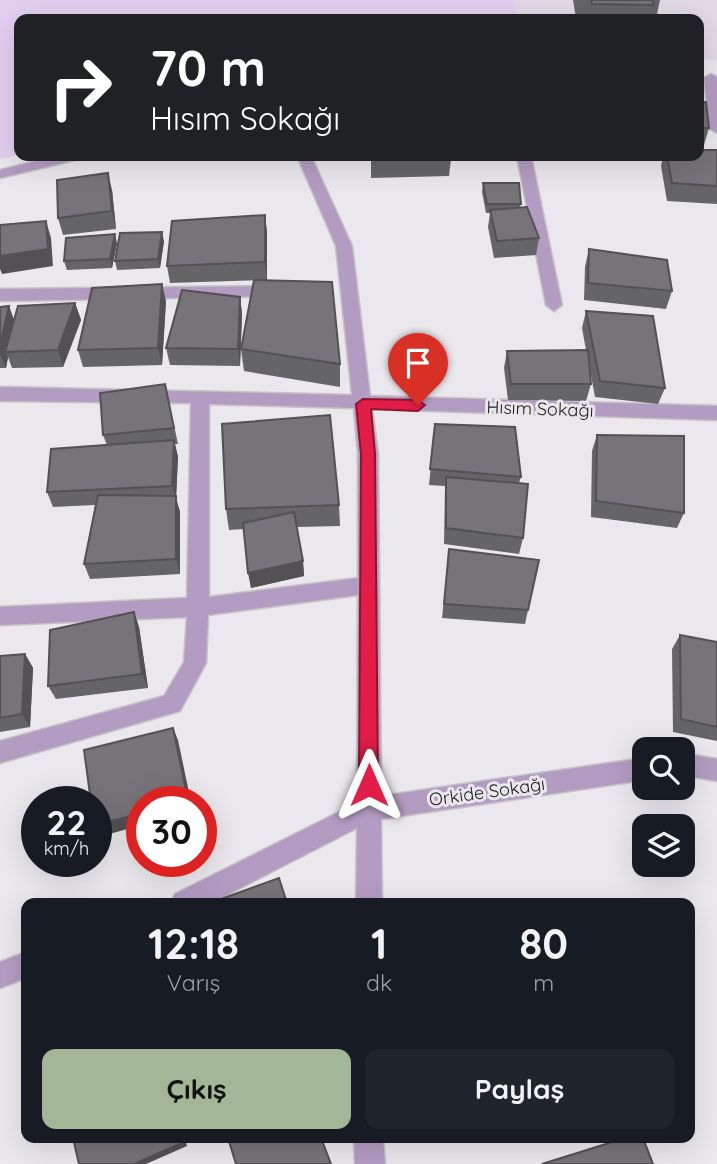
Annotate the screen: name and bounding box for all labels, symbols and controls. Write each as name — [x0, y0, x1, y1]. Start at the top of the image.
text: 70 m — [150, 37, 266, 98]
icon: right — [35, 42, 126, 133]
text: Hısım Sokağı — [150, 98, 340, 138]
pin — [388, 333, 448, 405]
icon: arrive — [399, 344, 437, 382]
street label: Hısım Sokağı — [486, 395, 594, 422]
map controls — [632, 737, 695, 877]
button: search — [632, 737, 695, 800]
position arrow — [332, 748, 406, 822]
street label: Orkide Sokağı — [428, 772, 546, 811]
speed limit sign: 30 — [126, 786, 217, 877]
text: 22 — [47, 800, 86, 844]
button: layers — [632, 814, 695, 877]
text: km/h — [44, 837, 89, 860]
text: 12:18 — [148, 917, 239, 970]
text: 1 — [371, 917, 387, 970]
text: 80 — [519, 917, 568, 970]
text: Varış — [167, 968, 220, 997]
text: dk — [366, 968, 392, 997]
text: m — [533, 968, 554, 997]
button: Çıkış — [42, 1049, 351, 1129]
button: Paylaş — [365, 1049, 674, 1129]

